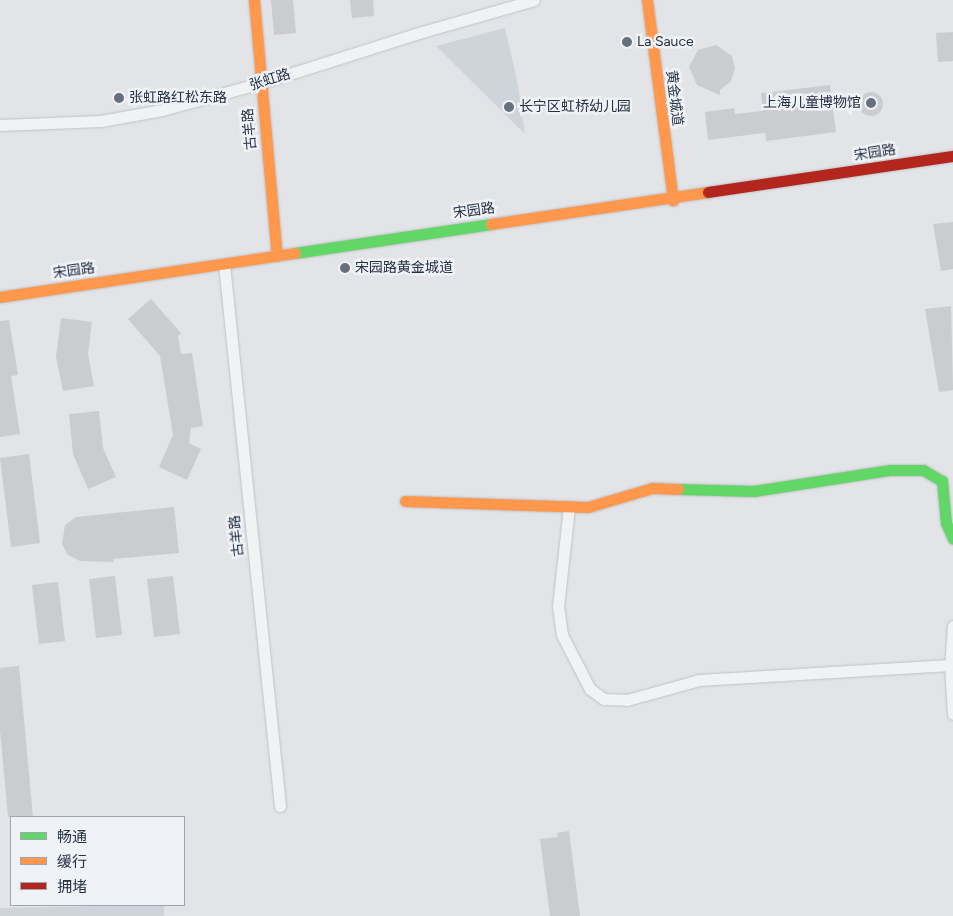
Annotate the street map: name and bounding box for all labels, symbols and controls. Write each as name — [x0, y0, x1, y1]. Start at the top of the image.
place label: La Sauce — [637, 34, 694, 50]
marker: La Sauce — [621, 36, 633, 48]
street label: 张虹路 — [247, 66, 293, 94]
street label: 黄金城道 — [662, 69, 686, 127]
place label: 张虹路红松东路 — [129, 90, 227, 106]
marker: 张虹路红松东路 — [113, 92, 125, 104]
place label: 上海儿童博物馆 — [763, 95, 861, 111]
marker: 上海儿童博物馆 — [865, 97, 877, 109]
place label: 长宁区虹桥幼儿园 — [519, 99, 631, 115]
marker: 长宁区虹桥幼儿园 — [503, 101, 515, 113]
street label: 古羊路 — [240, 107, 260, 151]
street label: 宋园路 — [853, 141, 897, 165]
street label: 宋园路 — [452, 200, 496, 222]
street label: 宋园路 — [52, 260, 96, 282]
place label: 宋园路黄金城道 — [355, 260, 453, 276]
marker: 宋园路黄金城道 — [339, 262, 351, 274]
street label: 古羊路 — [226, 514, 248, 558]
legend — [10, 816, 185, 906]
text: 畅通 — [57, 828, 87, 846]
text: 缓行 — [57, 853, 87, 871]
text: 拥堵 — [57, 878, 87, 896]

